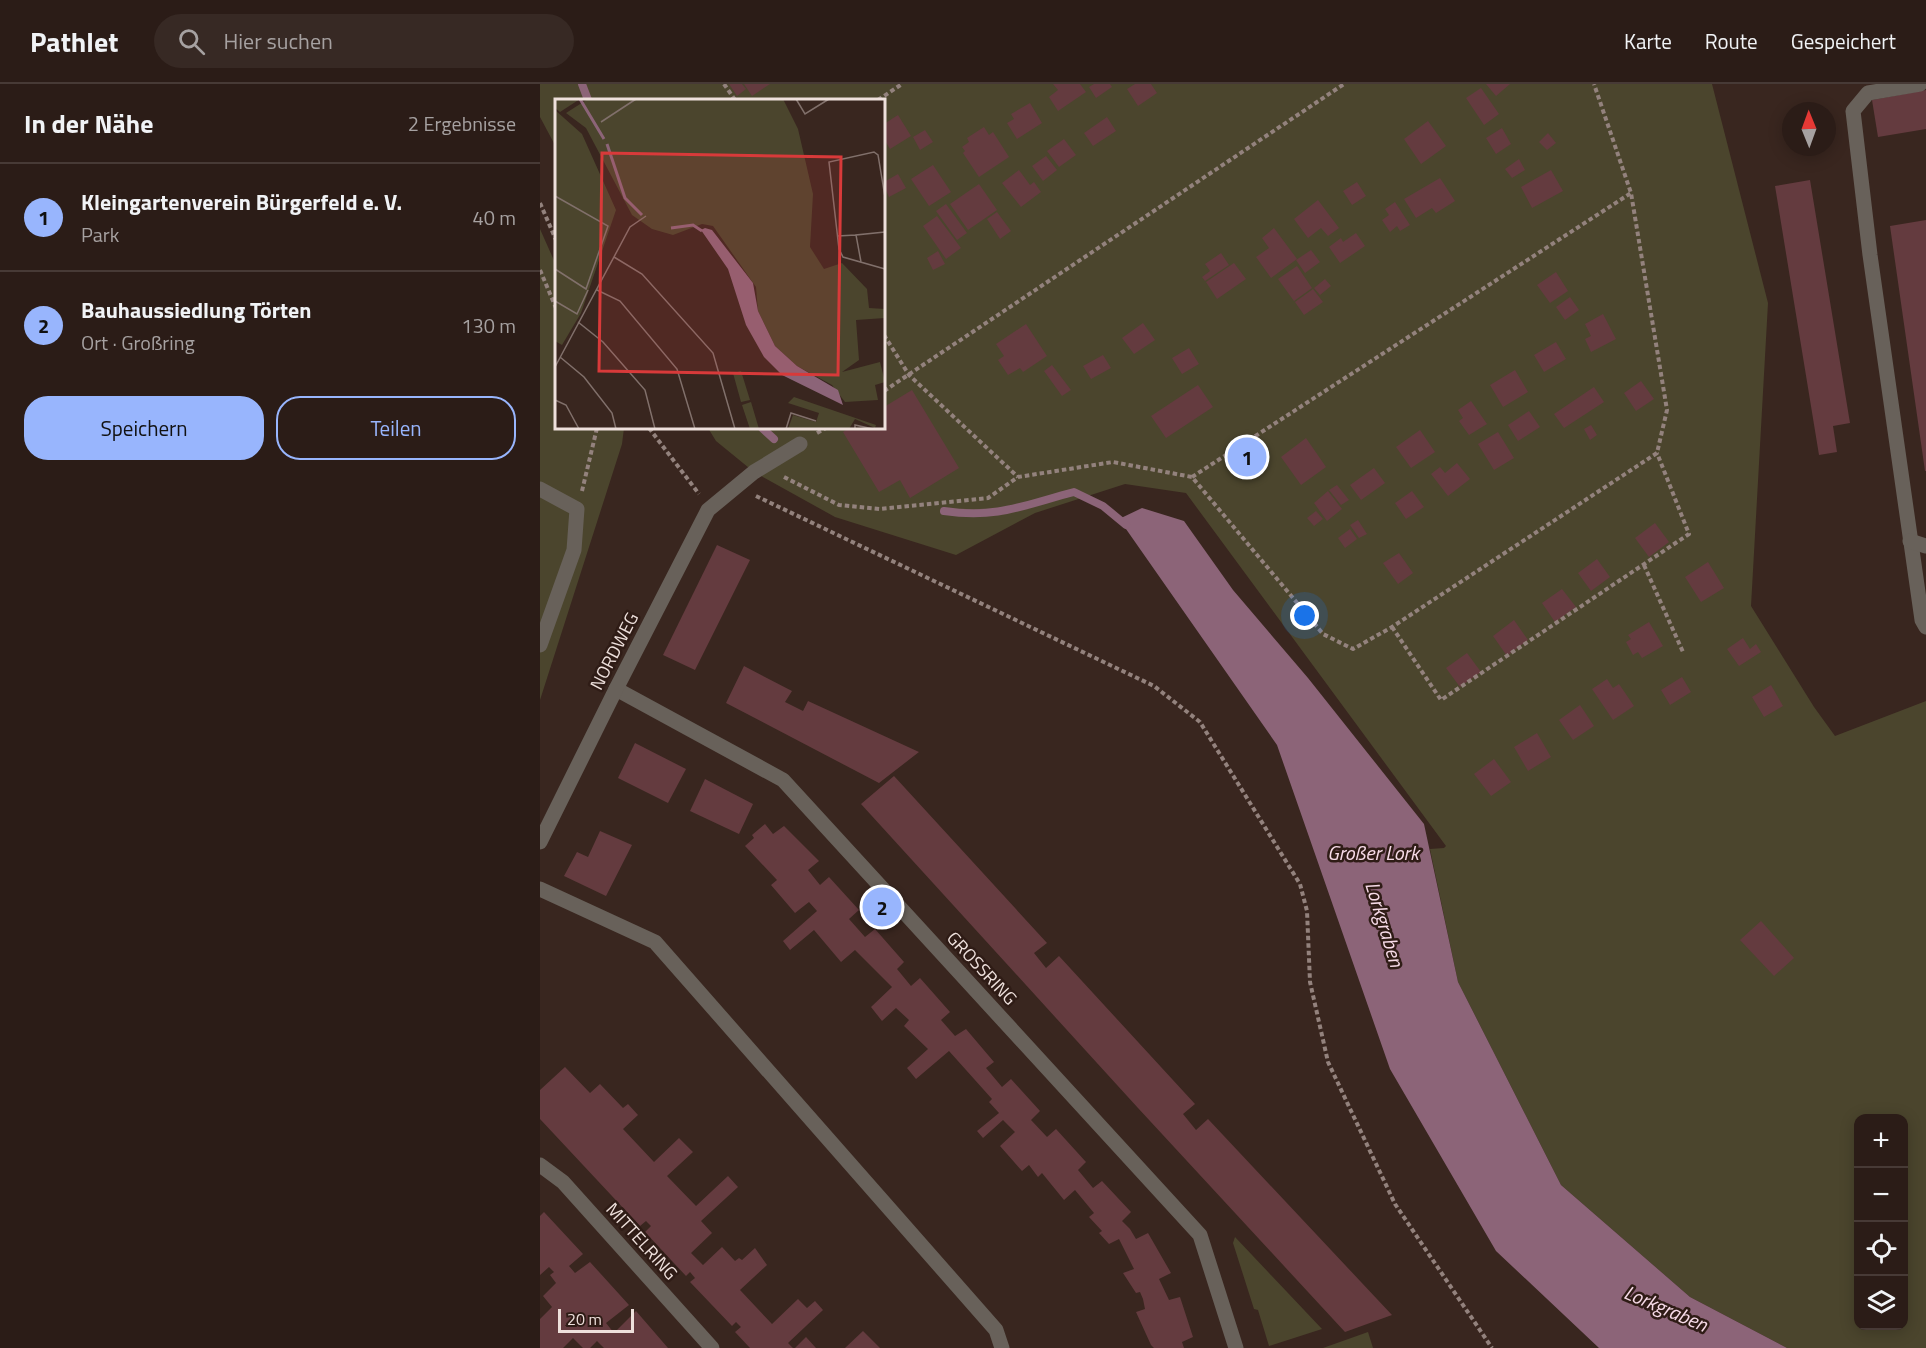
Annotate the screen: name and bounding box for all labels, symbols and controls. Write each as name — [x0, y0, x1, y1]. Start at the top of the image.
search box — [154, 14, 574, 68]
text: Pathlet — [30, 20, 118, 63]
text: Hier suchen — [223, 24, 333, 58]
icon: search — [175, 25, 208, 58]
text: Karte — [1624, 25, 1672, 57]
text: Route — [1705, 25, 1758, 57]
text: Gespeichert — [1791, 25, 1896, 57]
inset map — [555, 99, 885, 429]
north arrow — [1782, 102, 1836, 156]
text: In der Nähe — [24, 104, 153, 143]
text: 2 Ergebnisse — [408, 108, 516, 139]
text: Kleingartenverein Bürgerfeld e. V. — [81, 185, 402, 219]
text: 1 — [38, 202, 49, 233]
text: 40 m — [472, 202, 516, 233]
text: Park — [81, 219, 119, 250]
text: Bauhaussiedlung Törten — [81, 293, 311, 327]
text: 2 — [38, 310, 49, 341]
text: 130 m — [461, 310, 516, 341]
text: Ort · Großring — [81, 327, 195, 358]
button: Speichern — [24, 396, 264, 460]
button: Teilen — [276, 396, 516, 460]
pin: 1 — [1228, 434, 1266, 479]
your location — [1290, 601, 1319, 630]
street label: NORDWEG — [583, 608, 645, 694]
water label: Großer Lork — [1327, 837, 1421, 868]
water label: Lorkgraben — [1357, 877, 1413, 972]
pin: 2 — [862, 884, 902, 930]
street label: GROSSRING — [941, 925, 1023, 1011]
map controls — [1854, 1114, 1908, 1330]
button: + — [1854, 1114, 1908, 1168]
button: − — [1854, 1168, 1908, 1222]
street label: MITTELRING — [600, 1196, 684, 1286]
button: locate — [1854, 1222, 1908, 1276]
button: layers — [1854, 1276, 1908, 1330]
water label: Lorkgraben — [1619, 1277, 1714, 1340]
scale bar — [558, 1306, 634, 1334]
text: 20 m — [567, 1307, 602, 1331]

